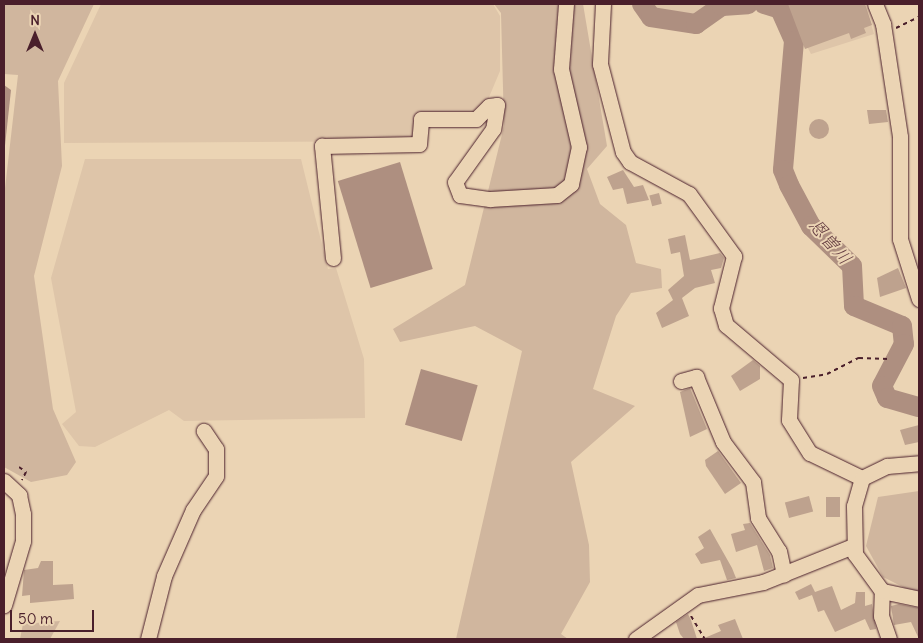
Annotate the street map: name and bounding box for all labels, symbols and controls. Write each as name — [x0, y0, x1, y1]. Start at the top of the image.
north arrow — [10, 10, 60, 60]
text: N — [30, 11, 40, 29]
water label: 恩曽川 — [804, 215, 856, 269]
scale bar — [12, 600, 96, 632]
text: 50 m — [18, 609, 53, 628]

